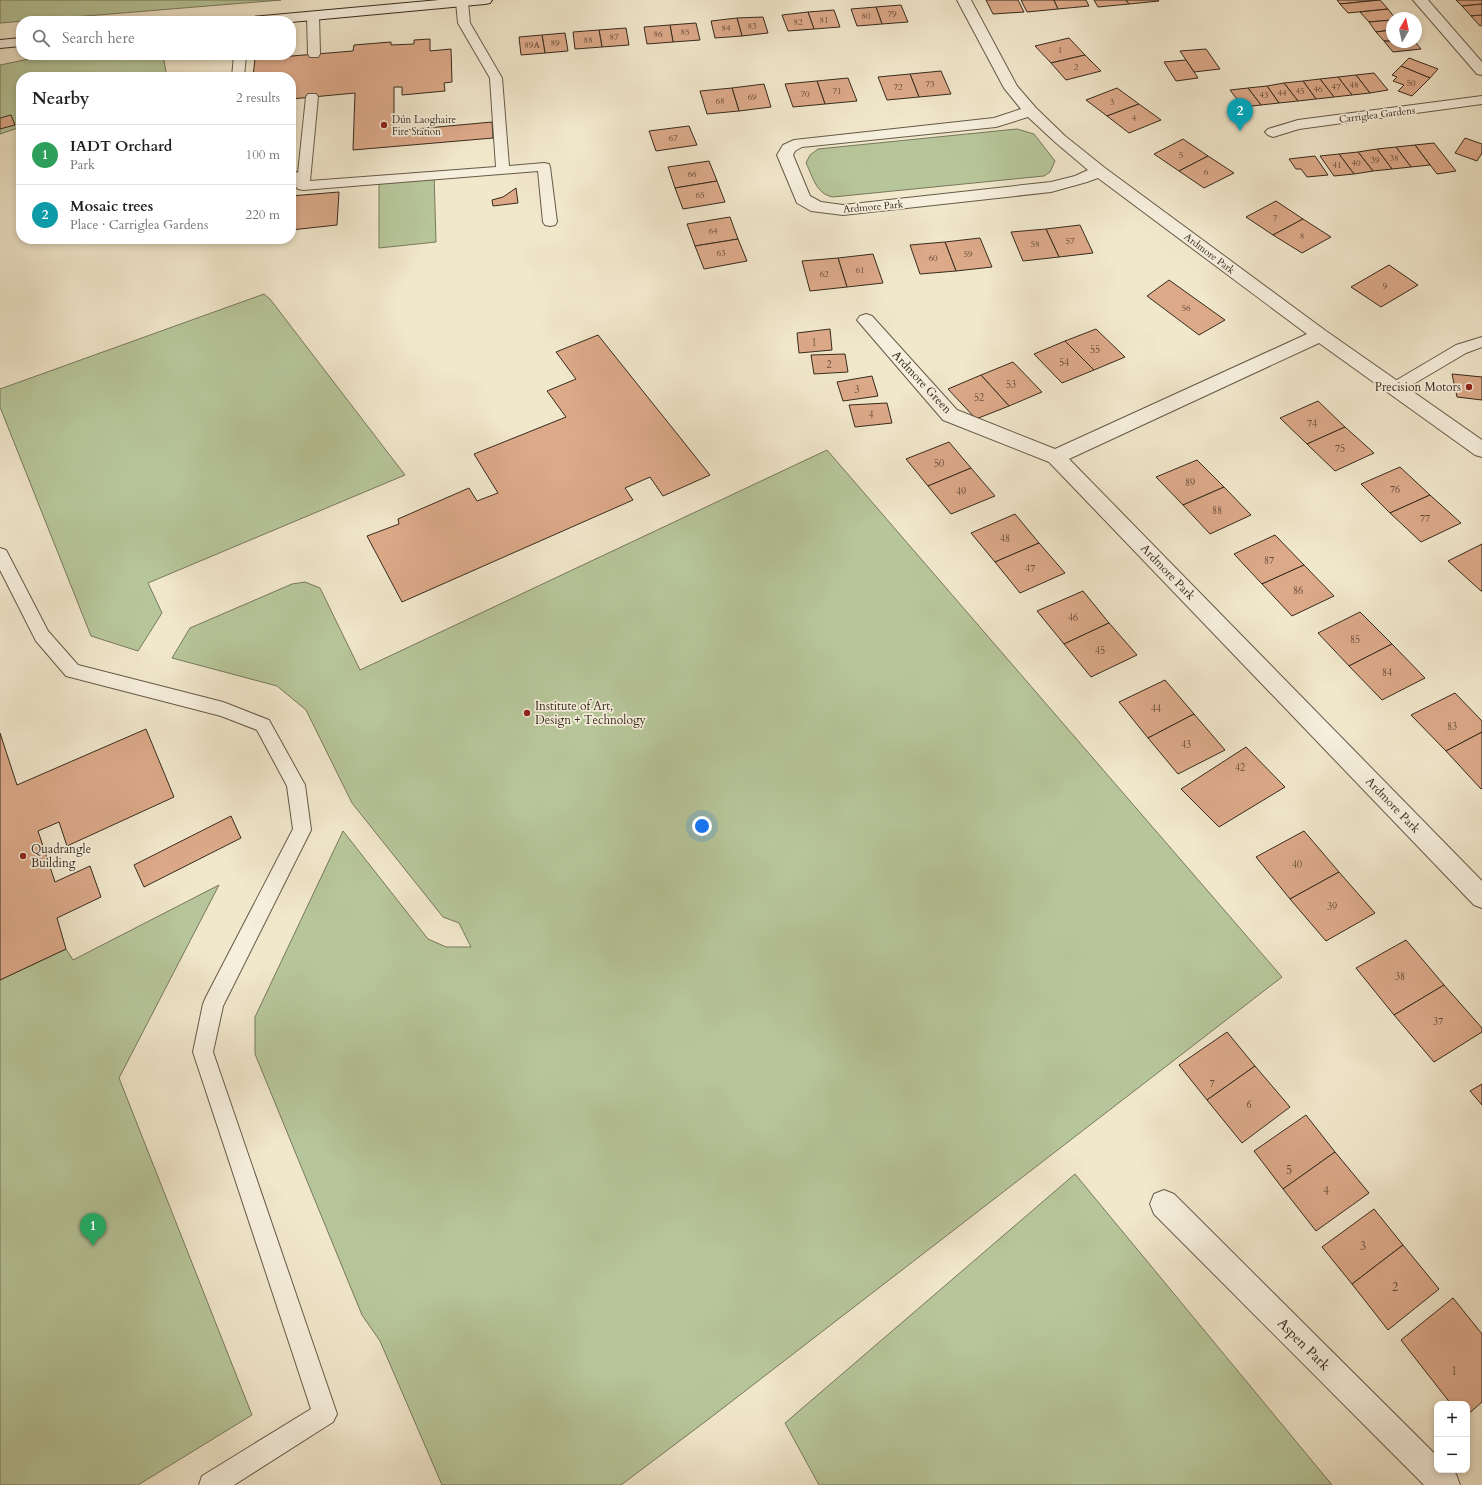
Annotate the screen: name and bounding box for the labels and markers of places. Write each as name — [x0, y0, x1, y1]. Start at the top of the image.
pin: 2 — [1227, 98, 1253, 131]
place label: Dún Laoghaire Fire Station — [392, 113, 457, 139]
marker: Dún Laoghaire Fire Station — [379, 120, 389, 130]
place label: Precision Motors — [1375, 379, 1461, 395]
marker: Precision Motors — [1464, 382, 1474, 392]
place label: Institute of Art, Design + Technology — [535, 698, 647, 728]
marker: Institute of Art, Design + Technology — [522, 708, 532, 718]
place label: Quadrangle Building — [31, 841, 91, 871]
marker: Quadrangle Building — [18, 851, 28, 861]
pin: 1 — [80, 1213, 106, 1246]

